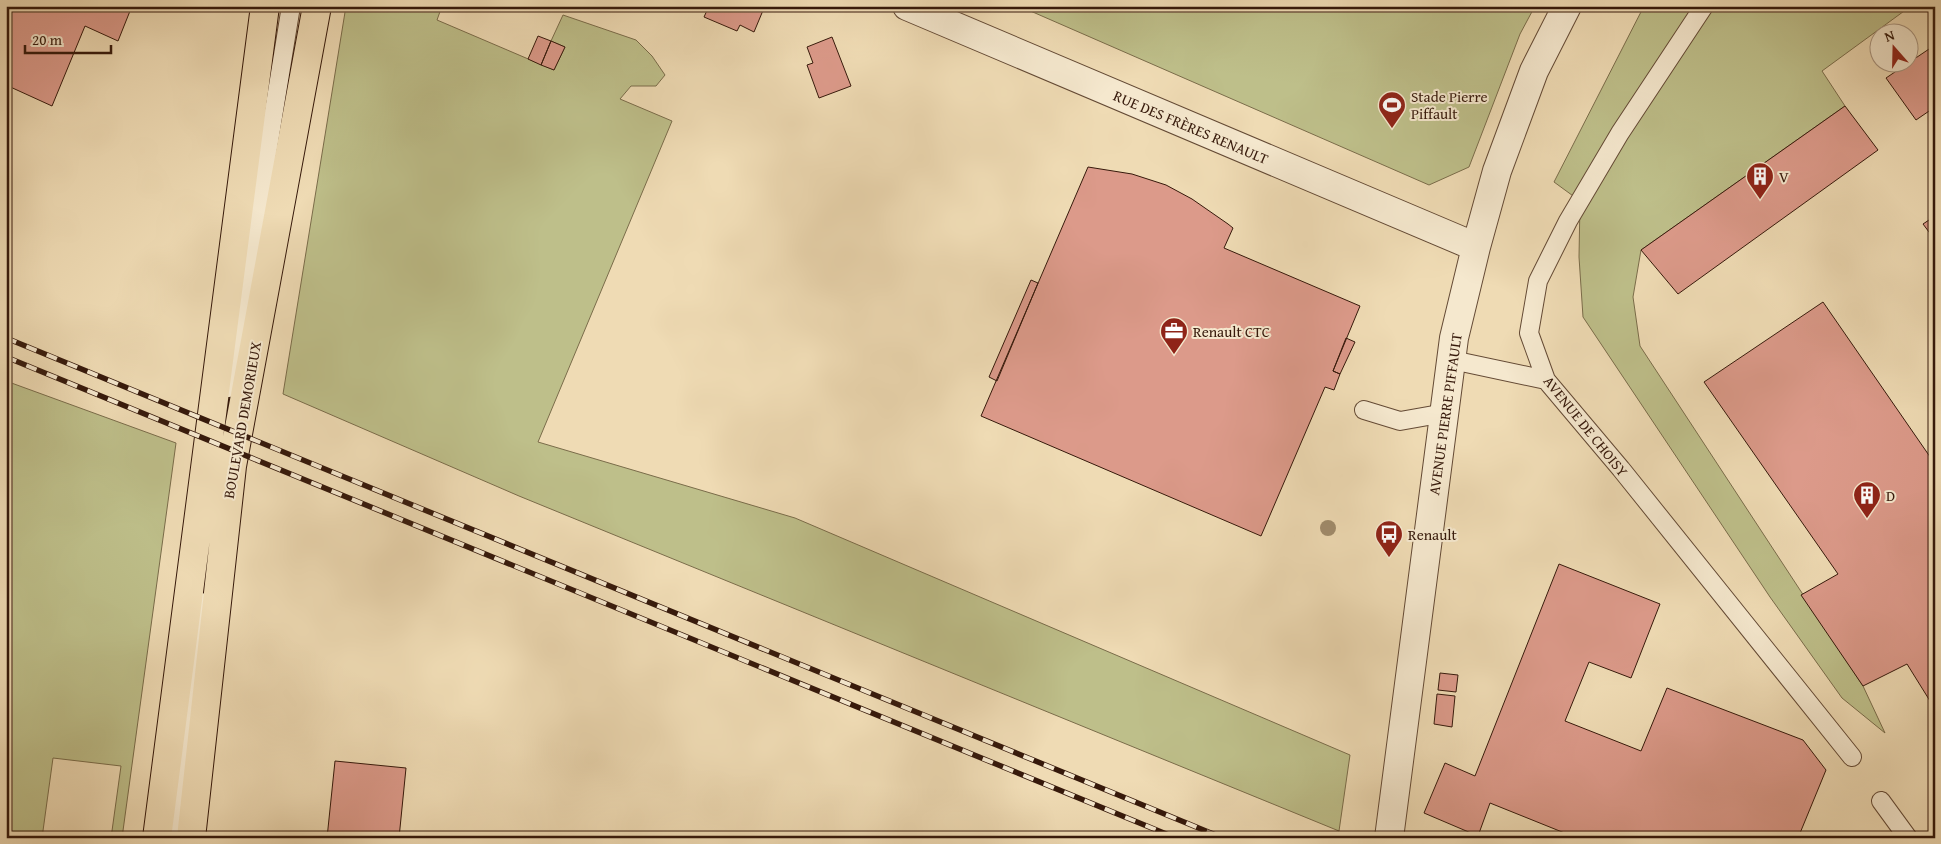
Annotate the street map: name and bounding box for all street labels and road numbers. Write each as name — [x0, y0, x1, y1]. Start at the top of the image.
street label: RUE DES FRÈRES RENAULT — [1110, 85, 1272, 169]
street label: AVENUE PIERRE PIFFAULT — [1423, 331, 1467, 497]
street label: BOULEVARD DEMORIEUX — [218, 339, 266, 500]
street label: AVENUE DE CHOISY — [1539, 371, 1633, 481]

